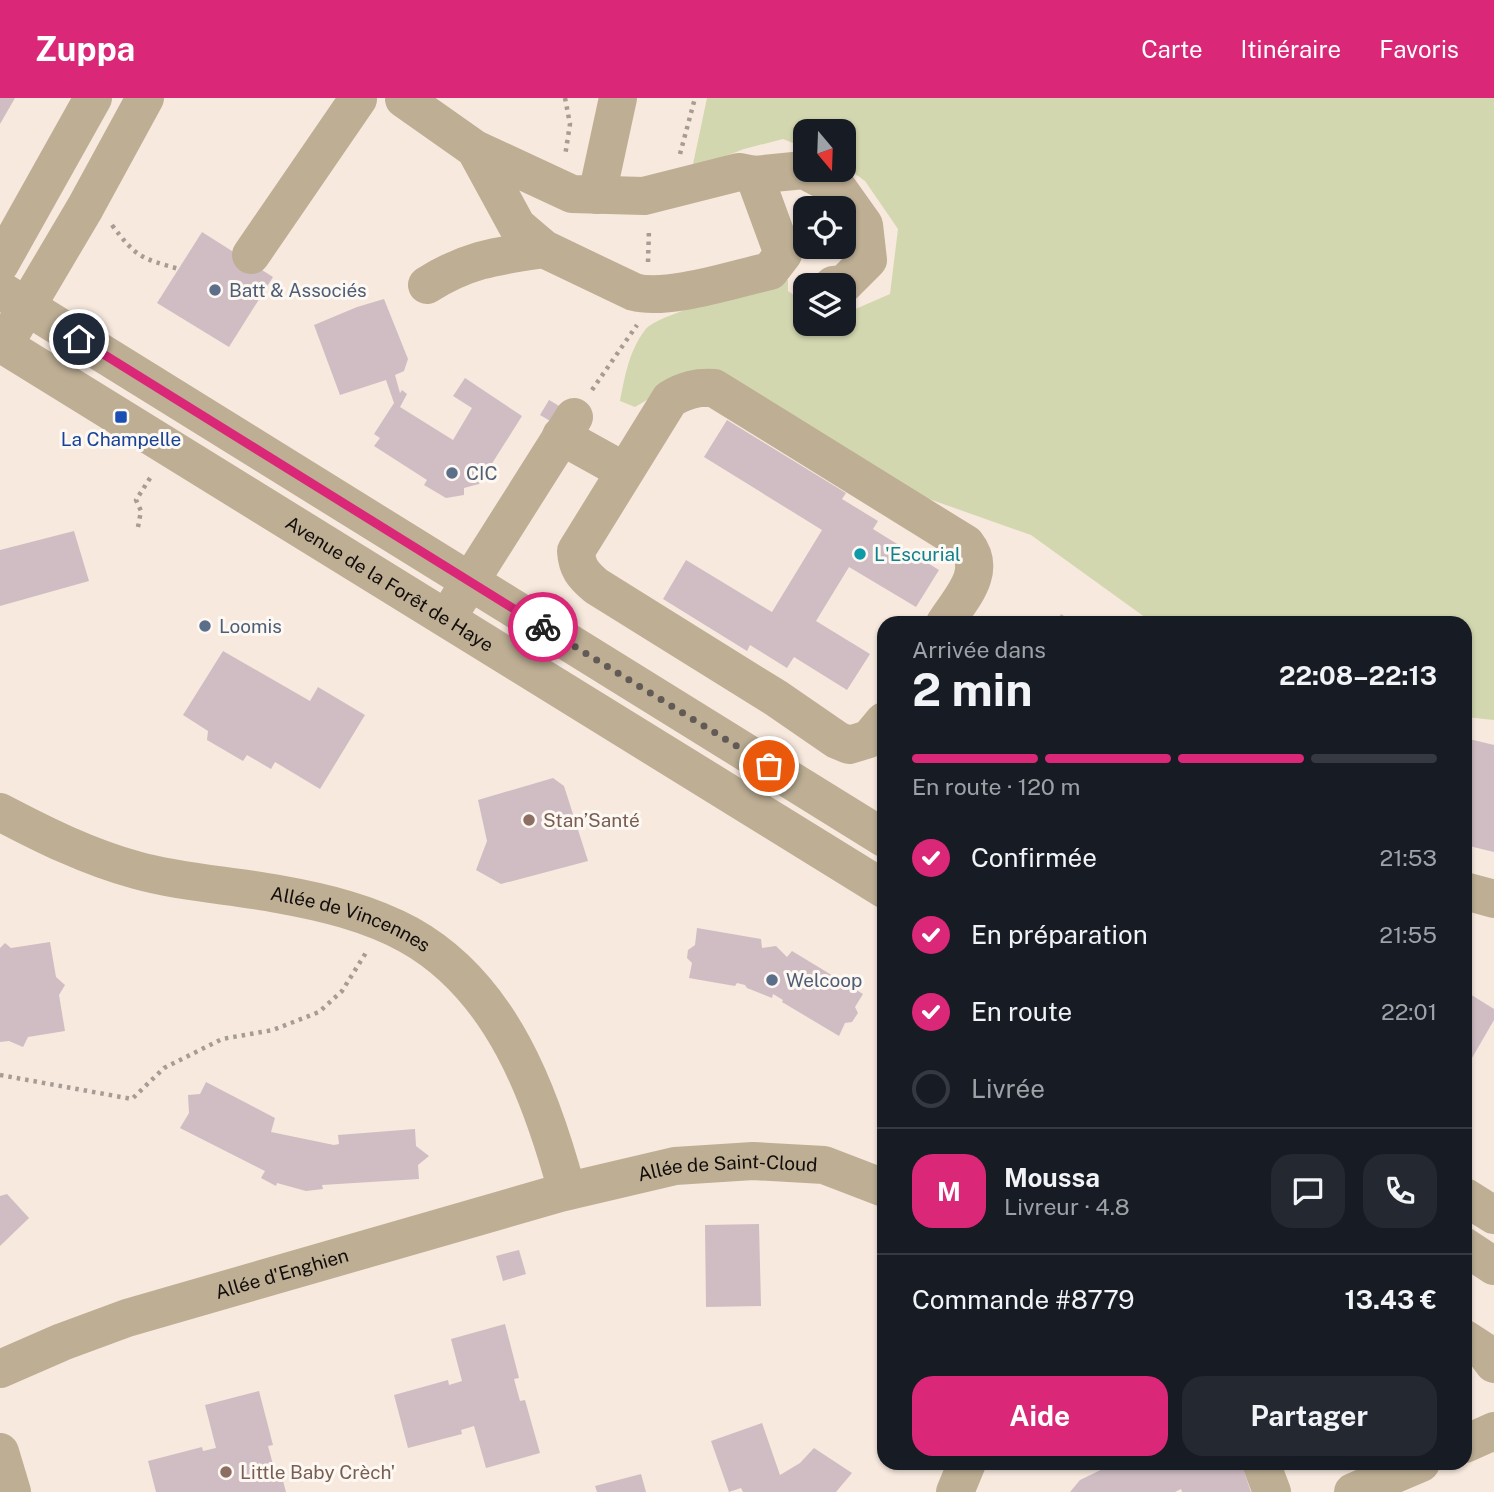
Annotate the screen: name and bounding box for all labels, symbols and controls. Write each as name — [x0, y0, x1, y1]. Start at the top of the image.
text: Zuppa — [35, 30, 135, 68]
text: Carte — [1141, 35, 1203, 63]
text: Itinéraire — [1241, 35, 1341, 63]
text: Favoris — [1379, 35, 1459, 63]
north arrow — [793, 119, 856, 182]
map controls — [793, 119, 856, 336]
button: locate — [793, 196, 856, 259]
button: layers — [793, 273, 856, 336]
place label: Batt & Associés — [229, 279, 367, 301]
marker: Batt & Associés — [207, 282, 223, 298]
pin — [49, 309, 109, 369]
icon: home — [60, 320, 98, 358]
marker: La Champelle — [113, 409, 129, 425]
place label: La Champelle — [61, 428, 181, 450]
place label: CIC — [466, 462, 498, 484]
marker: CIC — [444, 465, 460, 481]
street label: Avenue de la Forêt de Haye — [282, 511, 498, 656]
place label: L'Escurial — [874, 543, 961, 565]
marker: L'Escurial — [852, 546, 868, 562]
courier — [508, 592, 578, 662]
icon: bike — [524, 608, 562, 646]
place label: Loomis — [219, 615, 282, 637]
marker: Loomis — [197, 618, 213, 634]
text: Arrivée dans — [912, 636, 1046, 663]
text: 22:08–22:13 — [1279, 660, 1437, 691]
text: 2 min — [912, 662, 1032, 716]
pin — [739, 736, 799, 796]
icon: bag — [750, 747, 788, 785]
text: En route · 120 m — [912, 773, 1080, 800]
place label: Stan’Santé — [543, 809, 640, 831]
marker: Stan’Santé — [521, 812, 537, 828]
icon: check — [912, 839, 950, 877]
text: Confirmée — [971, 842, 1097, 873]
text: 21:53 — [1380, 844, 1437, 871]
street label: Allée de Vincennes — [269, 882, 435, 956]
icon: check — [912, 916, 950, 954]
text: En préparation — [971, 919, 1148, 950]
text: 21:55 — [1379, 921, 1437, 948]
place label: Welcoop — [786, 969, 862, 991]
marker: Welcoop — [764, 972, 780, 988]
icon: check — [912, 993, 950, 1031]
text: En route — [971, 996, 1072, 1027]
text: 22:01 — [1381, 998, 1437, 1025]
text: Livrée — [971, 1073, 1045, 1104]
street label: Allée de Saint-Cloud — [635, 1150, 818, 1185]
button: chat — [1271, 1154, 1345, 1228]
button: phone — [1363, 1154, 1437, 1228]
text: Moussa — [1004, 1162, 1100, 1193]
text: M — [937, 1176, 961, 1207]
text: Livreur · 4.8 — [1004, 1193, 1130, 1220]
street label: Allée d'Enghien — [213, 1244, 351, 1303]
text: Commande #8779 — [912, 1284, 1135, 1315]
text: 13.43 € — [1345, 1284, 1437, 1315]
button: Aide — [912, 1376, 1168, 1456]
button: Partager — [1182, 1376, 1437, 1456]
place label: Little Baby Crèch' — [240, 1461, 395, 1483]
marker: Little Baby Crèch' — [218, 1464, 234, 1480]

